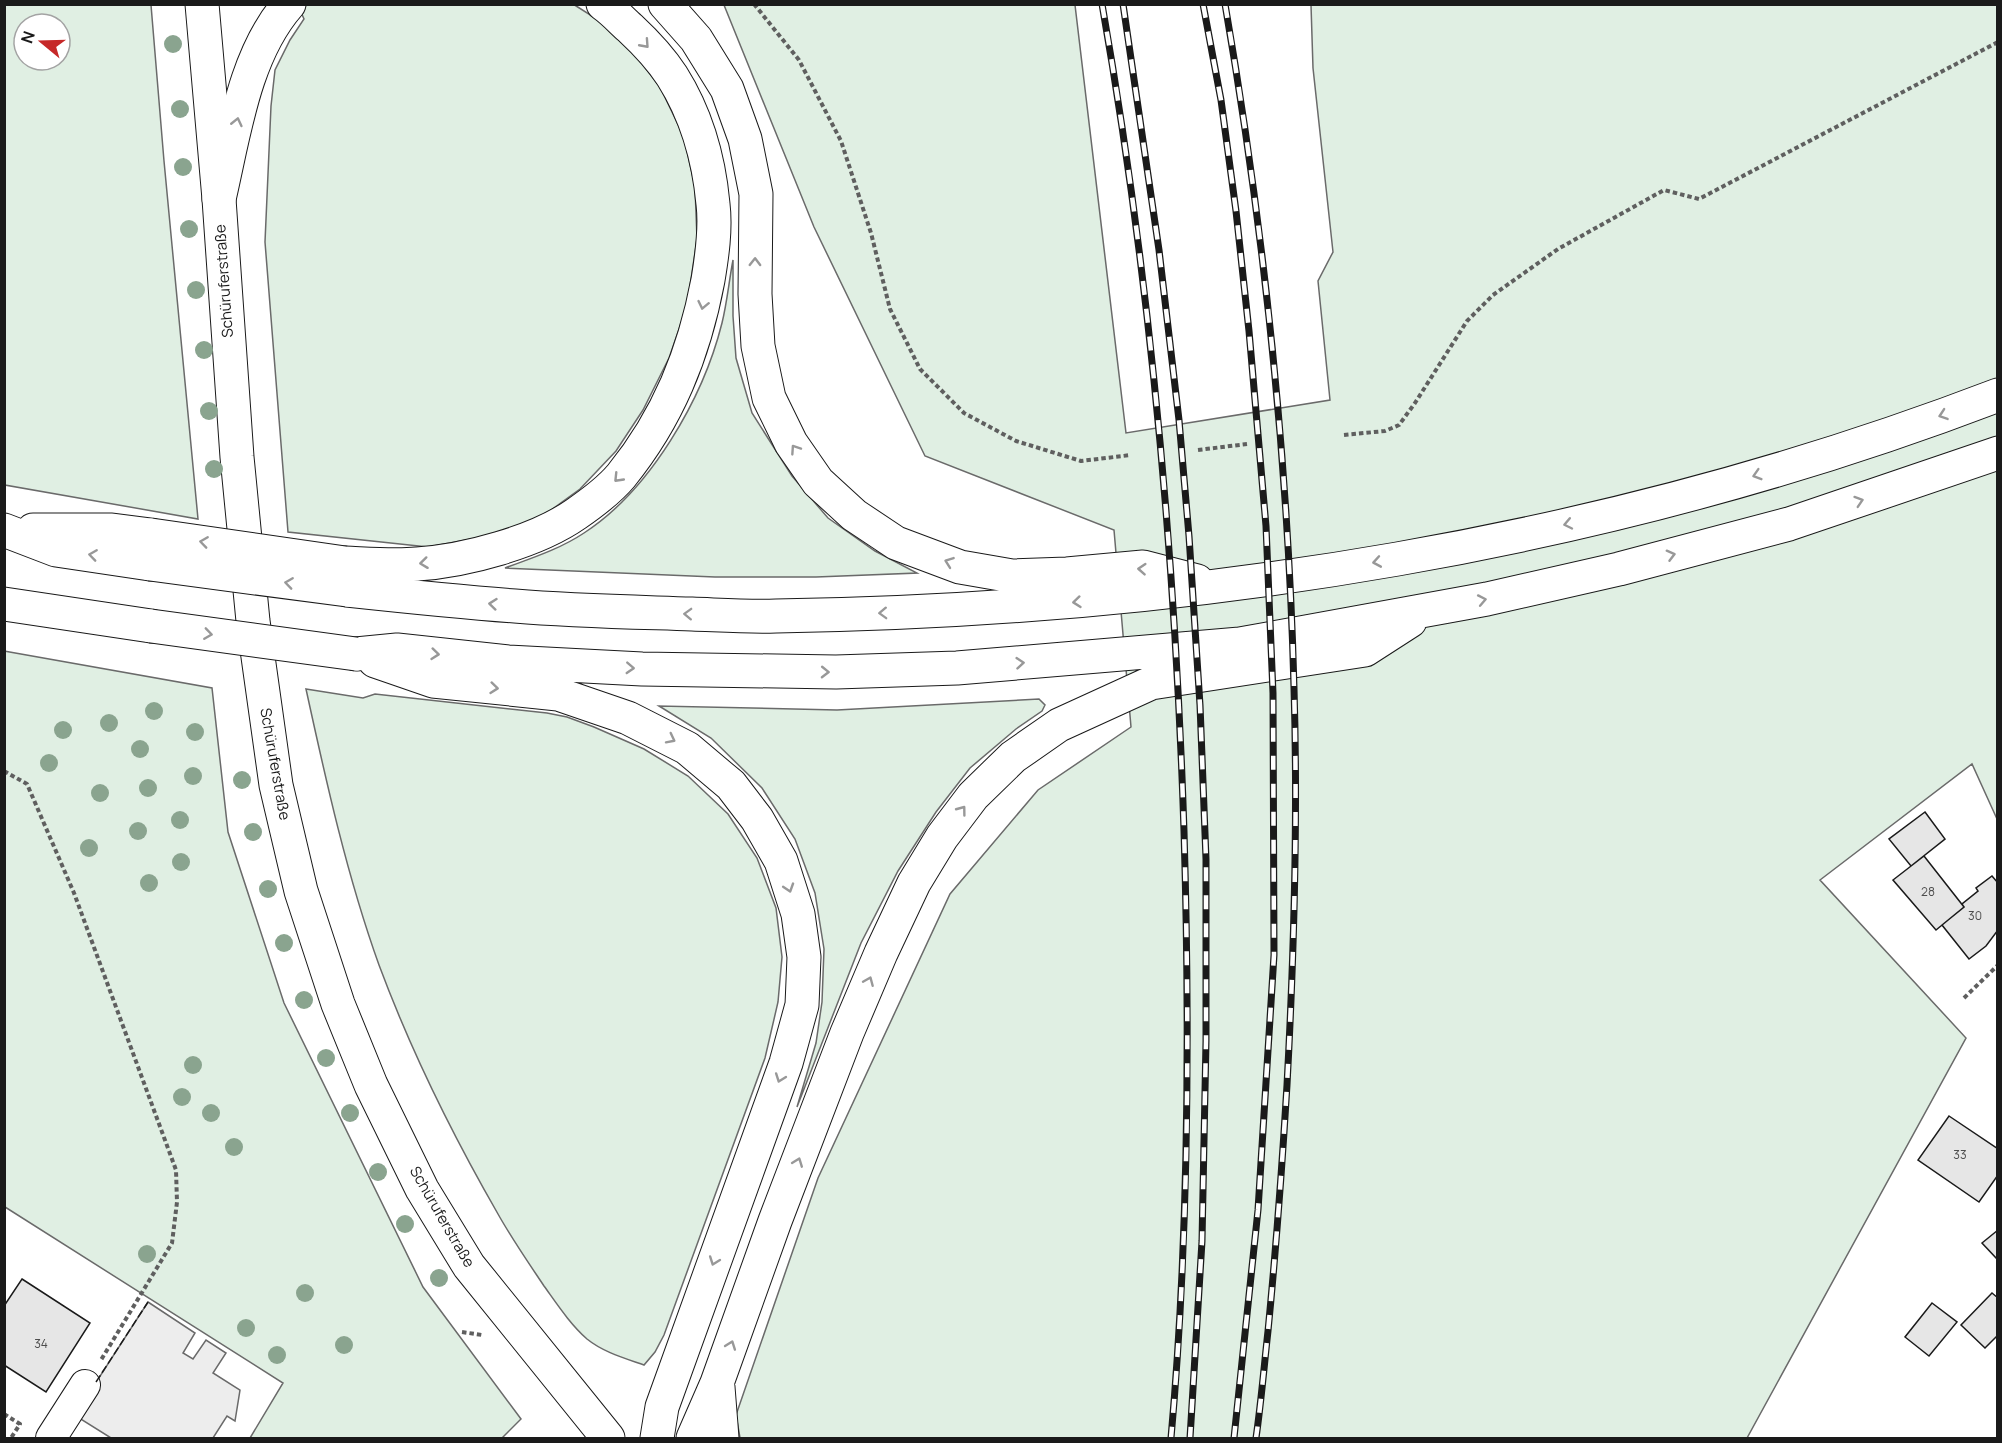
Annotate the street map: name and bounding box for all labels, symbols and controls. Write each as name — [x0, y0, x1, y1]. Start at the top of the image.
north arrow — [12, 12, 72, 72]
text: N — [16, 28, 40, 46]
one-way arrow — [638, 38, 649, 48]
one-way arrow — [230, 117, 243, 127]
street label: Schüruferstraße — [209, 223, 238, 338]
one-way arrow — [749, 258, 761, 267]
one-way arrow — [697, 300, 710, 310]
one-way arrow — [1938, 407, 1948, 420]
one-way arrow — [791, 445, 802, 456]
one-way arrow — [1752, 468, 1763, 480]
one-way arrow — [614, 471, 625, 481]
one-way arrow — [1853, 496, 1864, 508]
one-way arrow — [1564, 516, 1574, 529]
one-way arrow — [199, 537, 209, 549]
one-way arrow — [88, 550, 97, 562]
one-way arrow — [1666, 550, 1676, 563]
one-way arrow — [420, 556, 429, 569]
one-way arrow — [1373, 556, 1382, 568]
one-way arrow — [944, 557, 954, 570]
one-way arrow — [1137, 563, 1146, 576]
one-way arrow — [284, 577, 294, 589]
one-way arrow — [1476, 594, 1486, 607]
one-way arrow — [1073, 595, 1082, 608]
one-way arrow — [488, 598, 497, 611]
one-way arrow — [878, 607, 887, 619]
one-way arrow — [683, 608, 692, 620]
one-way arrow — [204, 627, 213, 639]
one-way arrow — [431, 647, 440, 660]
one-way arrow — [1015, 657, 1024, 670]
one-way arrow — [625, 661, 634, 674]
one-way arrow — [820, 666, 829, 678]
one-way arrow — [489, 681, 499, 693]
street label: Schüruferstraße — [255, 706, 296, 822]
one-way arrow — [664, 732, 675, 744]
one-way arrow — [955, 806, 966, 817]
one-way arrow — [782, 882, 794, 893]
house number: 28 — [1921, 883, 1935, 900]
house number: 30 — [1968, 907, 1982, 924]
one-way arrow — [862, 976, 874, 987]
one-way arrow — [775, 1072, 788, 1083]
house number: 33 — [1953, 1146, 1967, 1163]
one-way arrow — [790, 1157, 803, 1168]
street label: Schüruferstraße — [405, 1162, 480, 1271]
one-way arrow — [709, 1255, 722, 1266]
house number: 34 — [34, 1335, 48, 1352]
one-way arrow — [723, 1340, 736, 1351]

